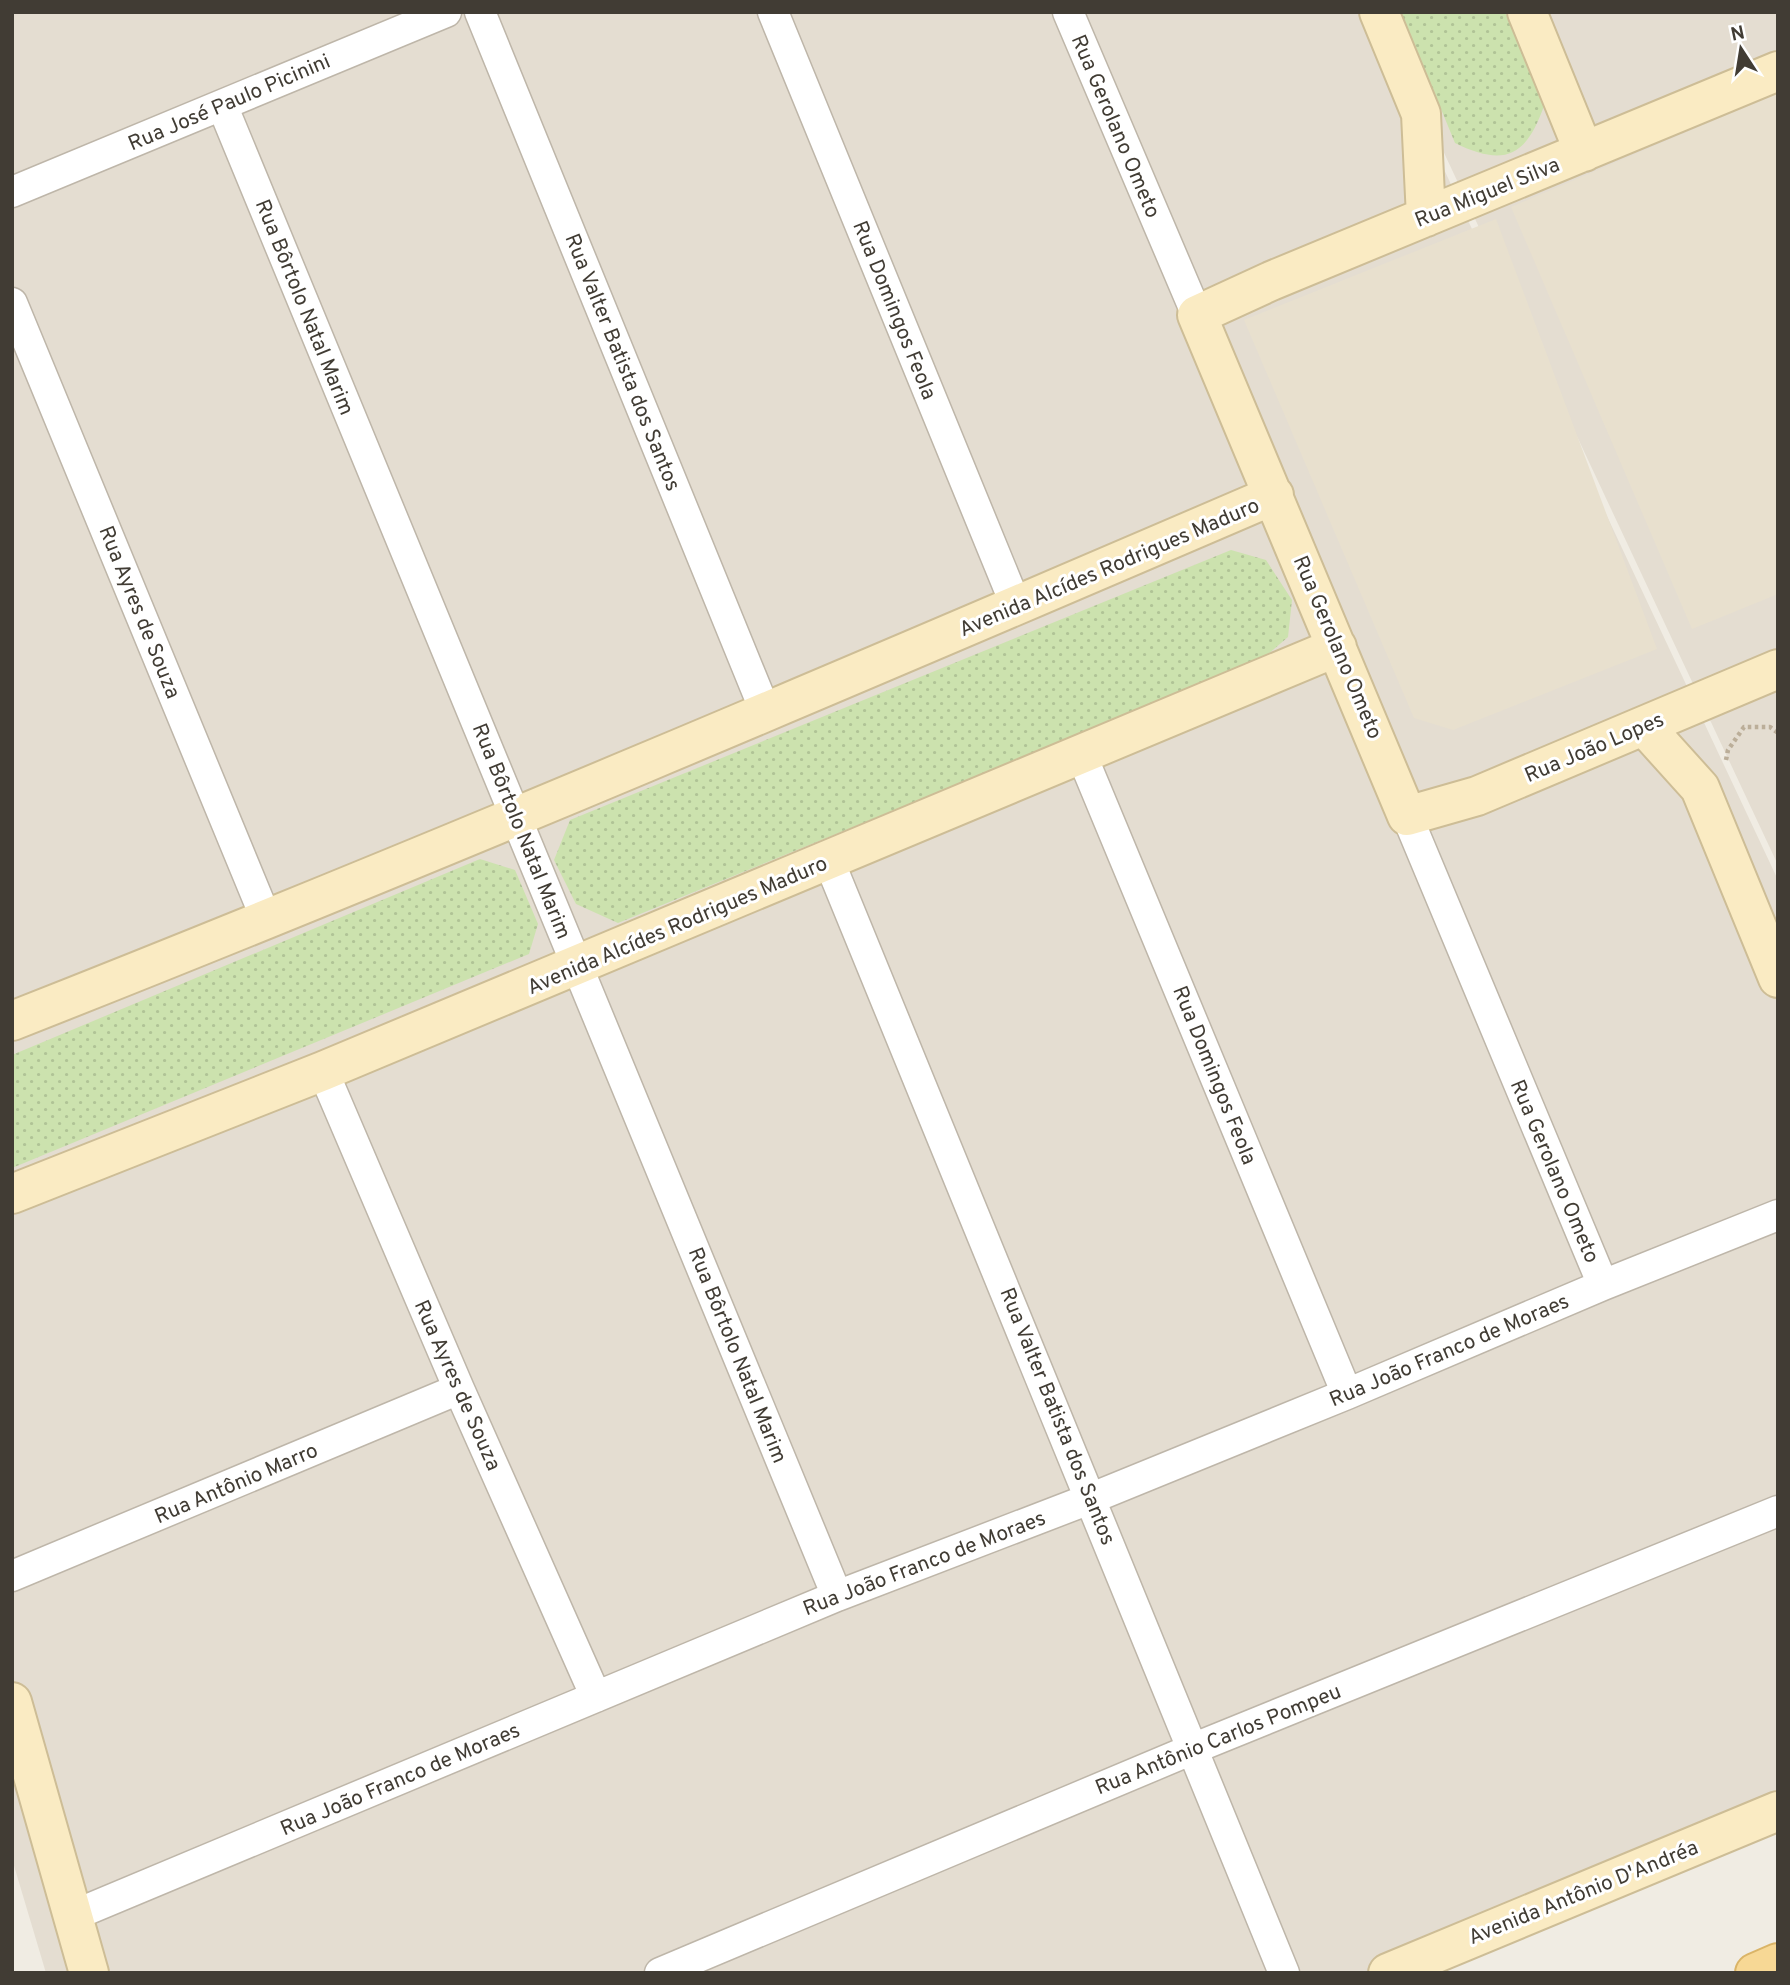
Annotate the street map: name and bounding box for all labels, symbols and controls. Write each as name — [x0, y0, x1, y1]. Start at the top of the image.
north arrow — [1706, 14, 1776, 84]
text: N — [1729, 21, 1747, 47]
street label: Rua Gerolano Ometo — [1064, 31, 1165, 222]
street label: Rua José Paulo Picinini — [124, 49, 335, 158]
street label: Rua Miguel Silva — [1411, 152, 1564, 235]
street label: Rua Bôrtolo Natal Marim — [248, 196, 359, 419]
street label: Rua Domingos Feola — [845, 217, 942, 404]
street label: Rua Valter Batista dos Santos — [558, 230, 686, 495]
street label: Avenida Alcídes Rodrigues Maduro — [955, 493, 1264, 644]
street label: Rua Ayres de Souza — [92, 522, 186, 703]
street label: Rua Gerolano Ometo — [1286, 552, 1387, 743]
street label: Rua João Lopes — [1521, 707, 1668, 790]
street label: Rua Bôrtolo Natal Marim — [465, 720, 576, 943]
street label: Avenida Alcídes Rodrigues Maduro — [523, 851, 832, 1002]
street label: Rua Domingos Feola — [1165, 982, 1262, 1169]
street label: Rua Gerolano Ometo — [1503, 1076, 1604, 1267]
street label: Rua Bôrtolo Natal Marim — [681, 1244, 792, 1467]
street label: Rua Valter Batista dos Santos — [993, 1284, 1121, 1549]
street label: Rua João Franco de Moraes — [1326, 1289, 1574, 1414]
street label: Rua Ayres de Souza — [407, 1296, 506, 1475]
street label: Rua Antônio Marro — [151, 1438, 322, 1531]
street label: Rua João Franco de Moraes — [799, 1506, 1050, 1623]
street label: Rua Antônio Carlos Pompeu — [1092, 1679, 1346, 1802]
street label: Rua João Franco de Moraes — [277, 1718, 525, 1843]
street label: Avenida Antônio D'Andréa — [1465, 1835, 1703, 1952]

